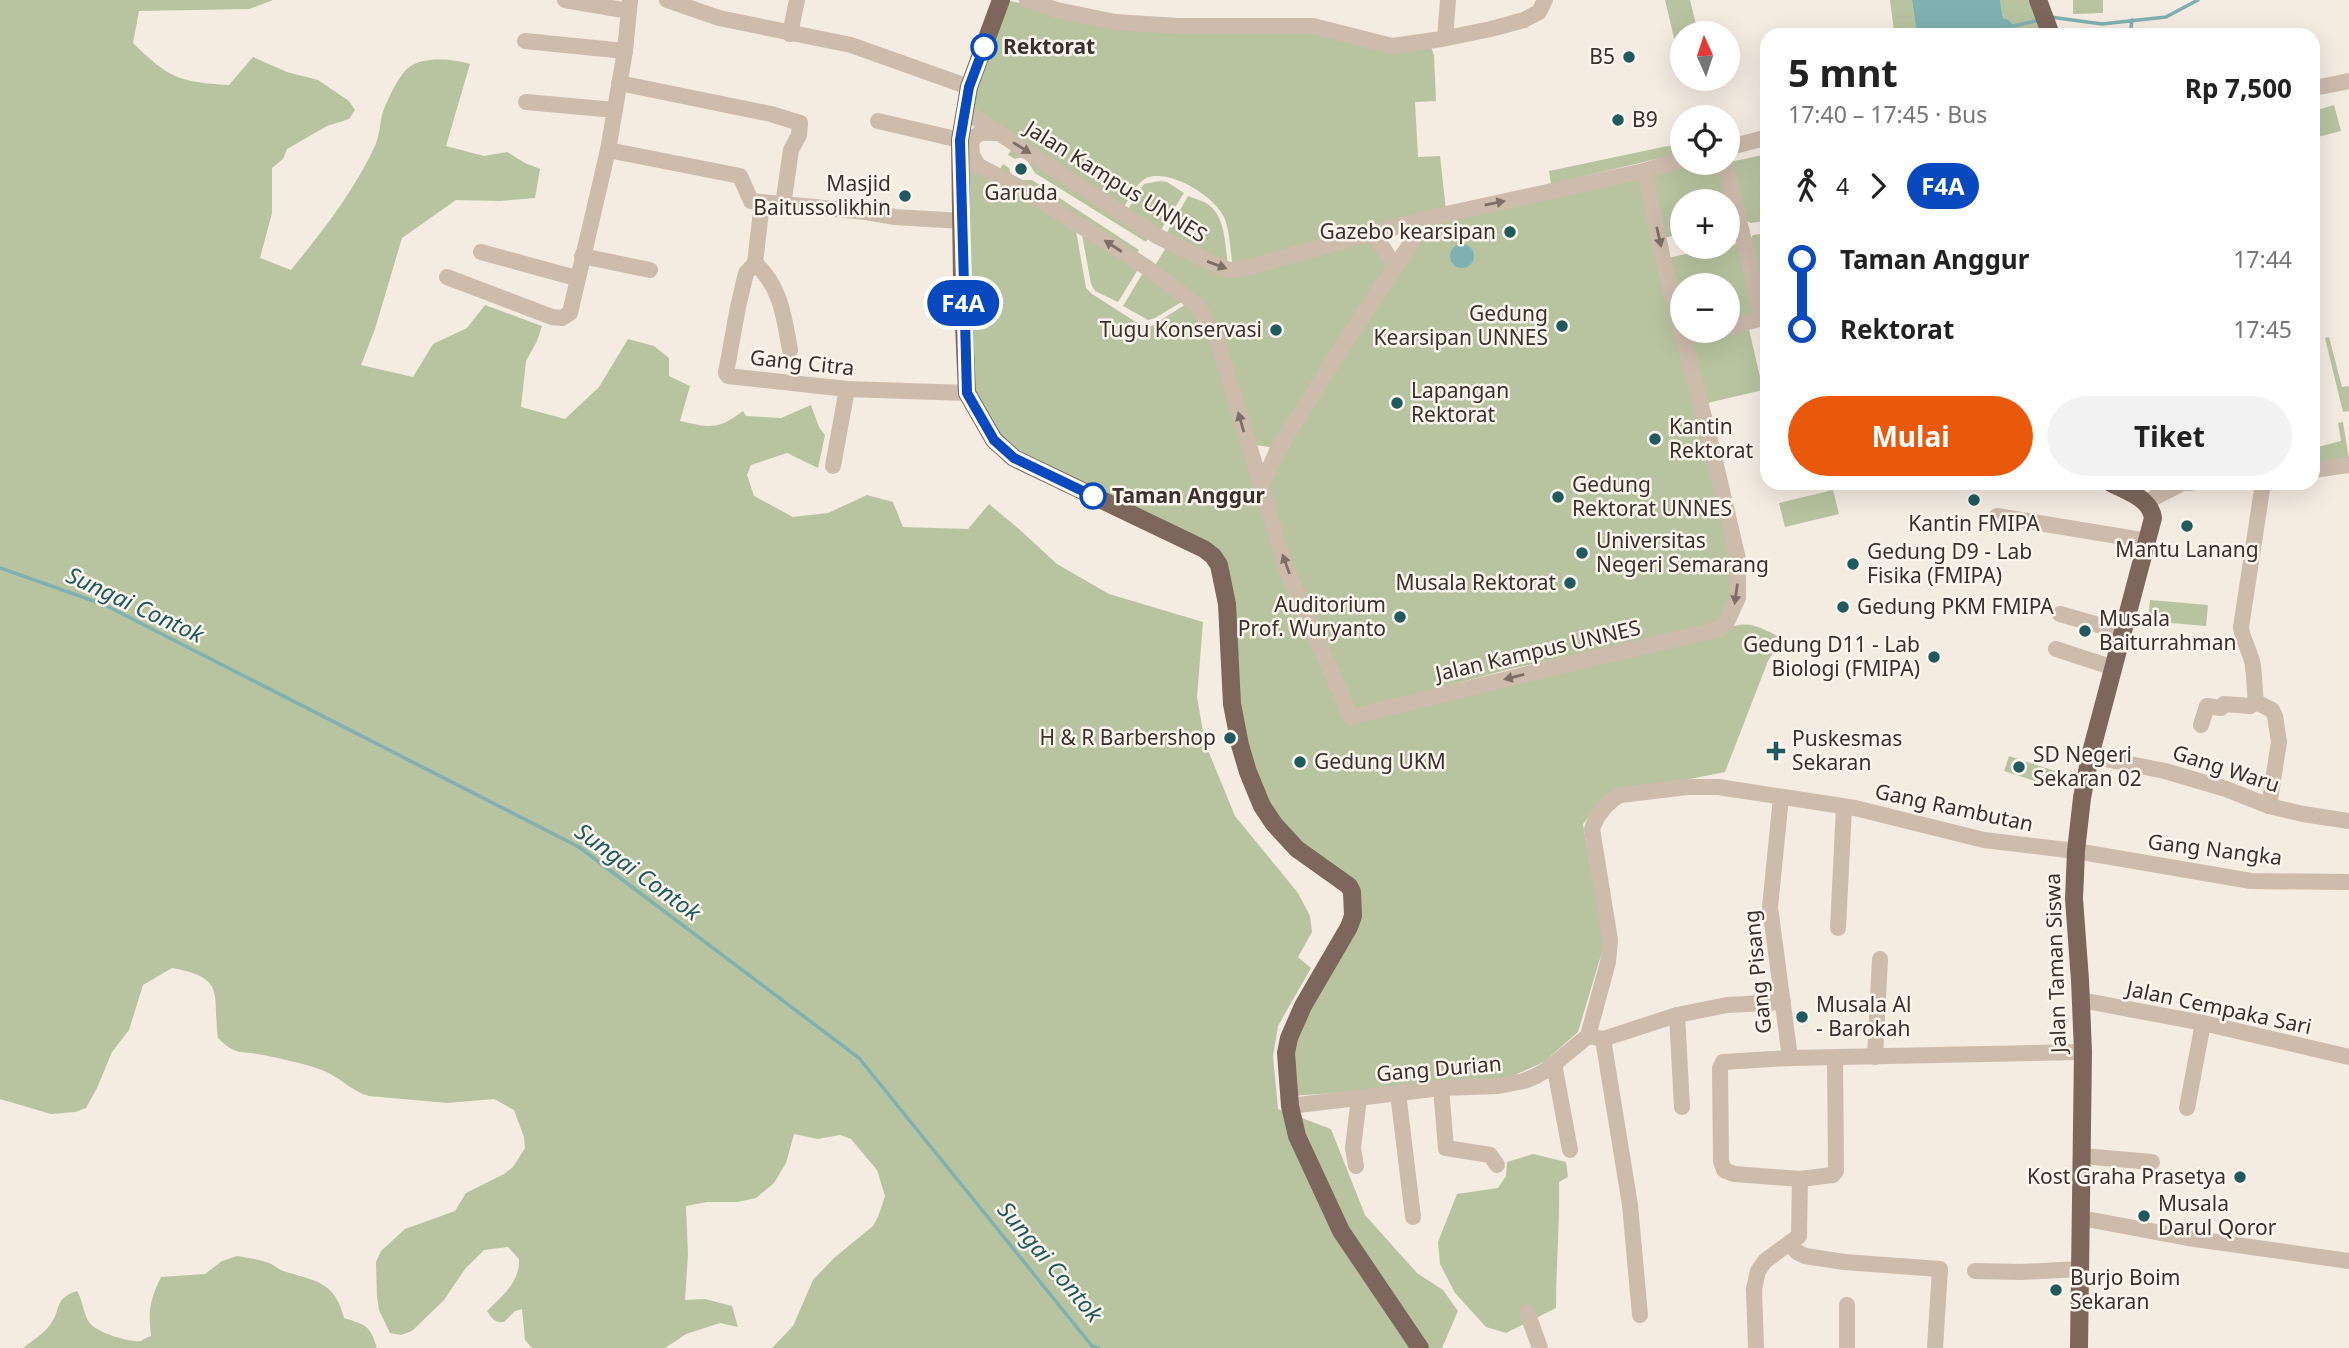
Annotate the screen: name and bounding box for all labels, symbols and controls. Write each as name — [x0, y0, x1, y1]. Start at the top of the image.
north arrow — [1670, 21, 1740, 91]
map controls — [1670, 21, 1740, 343]
place label: Rektorat — [1003, 32, 1095, 60]
marker: Rektorat — [971, 34, 997, 60]
place label: B5 — [1589, 42, 1615, 70]
text: 5 mnt — [1788, 46, 1898, 98]
marker: B5 — [1621, 49, 1637, 65]
text: Rp 7,500 — [2185, 70, 2292, 106]
text: 17:40 – 17:45 · Bus — [1788, 98, 1987, 130]
place label: B9 — [1632, 105, 1658, 133]
button: locate — [1670, 105, 1740, 175]
marker: B9 — [1610, 112, 1626, 128]
street label: Jalan Kampus UNNES — [1019, 113, 1213, 249]
one-way arrow — [1012, 142, 1032, 155]
marker: Garuda — [1013, 161, 1029, 177]
icon: walk — [1788, 167, 1826, 205]
icon: forward — [1859, 167, 1897, 205]
place label: Masjid Baitussolikhin — [753, 169, 891, 221]
text: F4A — [1921, 169, 1965, 202]
text: 4 — [1836, 170, 1849, 202]
place label: Garuda — [984, 178, 1058, 206]
marker: Masjid Baitussolikhin — [897, 188, 913, 204]
button: + — [1670, 189, 1740, 259]
one-way arrow — [1484, 198, 1506, 209]
place label: Gazebo kearsipan — [1319, 217, 1496, 245]
marker: Gazebo kearsipan — [1502, 224, 1518, 240]
one-way arrow — [1653, 227, 1664, 249]
one-way arrow — [1104, 240, 1123, 253]
text: Taman Anggur — [1840, 241, 2029, 277]
text: 17:44 — [2233, 243, 2292, 275]
one-way arrow — [1206, 260, 1227, 271]
button: − — [1670, 273, 1740, 343]
line badge: F4A — [923, 280, 1003, 326]
text: F4A — [941, 286, 985, 319]
place label: Gedung Kearsipan UNNES — [1374, 299, 1548, 351]
text: Rektorat — [1840, 311, 1954, 347]
text: 17:45 — [2233, 313, 2292, 345]
place label: Tugu Konservasi — [1100, 315, 1262, 343]
marker: Gedung Kearsipan UNNES — [1554, 318, 1570, 334]
marker: Tugu Konservasi — [1268, 322, 1284, 338]
street label: Gang Citra — [749, 343, 856, 381]
place label: Lapangan Rektorat — [1411, 376, 1509, 428]
marker: Lapangan Rektorat — [1389, 395, 1405, 411]
button: Mulai — [1788, 396, 2033, 476]
button: Tiket — [2047, 396, 2292, 476]
one-way arrow — [1235, 411, 1245, 432]
place label: Kantin Rektorat — [1669, 412, 1753, 464]
marker: Kantin Rektorat — [1647, 431, 1663, 447]
place label: Gedung Rektorat UNNES — [1572, 470, 1732, 522]
place label: Taman Anggur — [1112, 481, 1266, 509]
marker: Taman Anggur — [1080, 483, 1106, 509]
marker: Gedung Rektorat UNNES — [1550, 489, 1566, 505]
marker: Kantin FMIPA — [1966, 492, 1982, 508]
place label: Kantin FMIPA — [1908, 509, 2040, 537]
marker: Mantu Lanang — [2179, 518, 2195, 534]
place label: Universitas Negeri Semarang — [1596, 526, 1769, 578]
place label: Mantu Lanang — [2115, 535, 2259, 563]
place label: Gedung D9 - Lab Fisika (FMIPA) — [1867, 537, 2032, 589]
marker: Universitas Negeri Semarang — [1574, 545, 1590, 561]
one-way arrow — [1280, 554, 1291, 575]
marker: Gedung D9 - Lab Fisika (FMIPA) — [1845, 556, 1861, 572]
water label: Sungai Contok — [61, 558, 211, 651]
place label: Musala Rektorat — [1395, 568, 1556, 596]
marker: Musala Rektorat — [1562, 575, 1578, 591]
one-way arrow — [1731, 583, 1742, 605]
place label: Auditorium Prof. Wuryanto — [1238, 590, 1386, 642]
place label: Gedung PKM FMIPA — [1857, 592, 2054, 620]
marker: Gedung PKM FMIPA — [1835, 599, 1851, 615]
place label: Musala Baiturrahman — [2099, 604, 2237, 656]
marker: Auditorium Prof. Wuryanto — [1392, 609, 1408, 625]
street label: Jalan Kampus UNNES — [1431, 613, 1643, 688]
marker: Musala Baiturrahman — [2077, 623, 2093, 639]
place label: Gedung D11 - Lab Biologi (FMIPA) — [1743, 630, 1920, 682]
marker: Gedung D11 - Lab Biologi (FMIPA) — [1926, 649, 1942, 665]
one-way arrow — [1503, 672, 1525, 683]
place label: H & R Barbershop — [1039, 723, 1216, 751]
place label: Puskesmas Sekaran — [1792, 724, 1902, 776]
marker: H & R Barbershop — [1222, 730, 1238, 746]
street label: Gang Waru — [2169, 738, 2283, 799]
place label: SD Negeri Sekaran 02 — [2033, 740, 2142, 792]
marker: Puskesmas Sekaran — [1766, 741, 1786, 761]
place label: Gedung UKM — [1314, 747, 1446, 775]
marker: Gedung UKM — [1292, 754, 1308, 770]
marker: SD Negeri Sekaran 02 — [2011, 759, 2027, 775]
street label: Gang Rambutan — [1872, 777, 2036, 837]
water label: Sungai Contok — [569, 815, 709, 929]
street label: Gang Nangka — [2146, 827, 2284, 871]
street label: Jalan Taman Siswa — [2038, 873, 2072, 1056]
street label: Gang Pisang — [1737, 909, 1777, 1035]
street label: Jalan Cempaka Sari — [2122, 973, 2314, 1040]
place label: Musala Al - Barokah — [1816, 990, 1911, 1042]
marker: Musala Al - Barokah — [1794, 1009, 1810, 1025]
street label: Gang Durian — [1375, 1049, 1503, 1087]
place label: Kost Graha Prasetya — [2027, 1162, 2226, 1190]
marker: Kost Graha Prasetya — [2232, 1169, 2248, 1185]
place label: Musala Darul Qoror — [2158, 1189, 2277, 1241]
water label: Sungai Contok — [991, 1194, 1112, 1330]
marker: Musala Darul Qoror — [2136, 1208, 2152, 1224]
place label: Burjo Boim Sekaran — [2070, 1263, 2180, 1315]
marker: Burjo Boim Sekaran — [2048, 1282, 2064, 1298]

